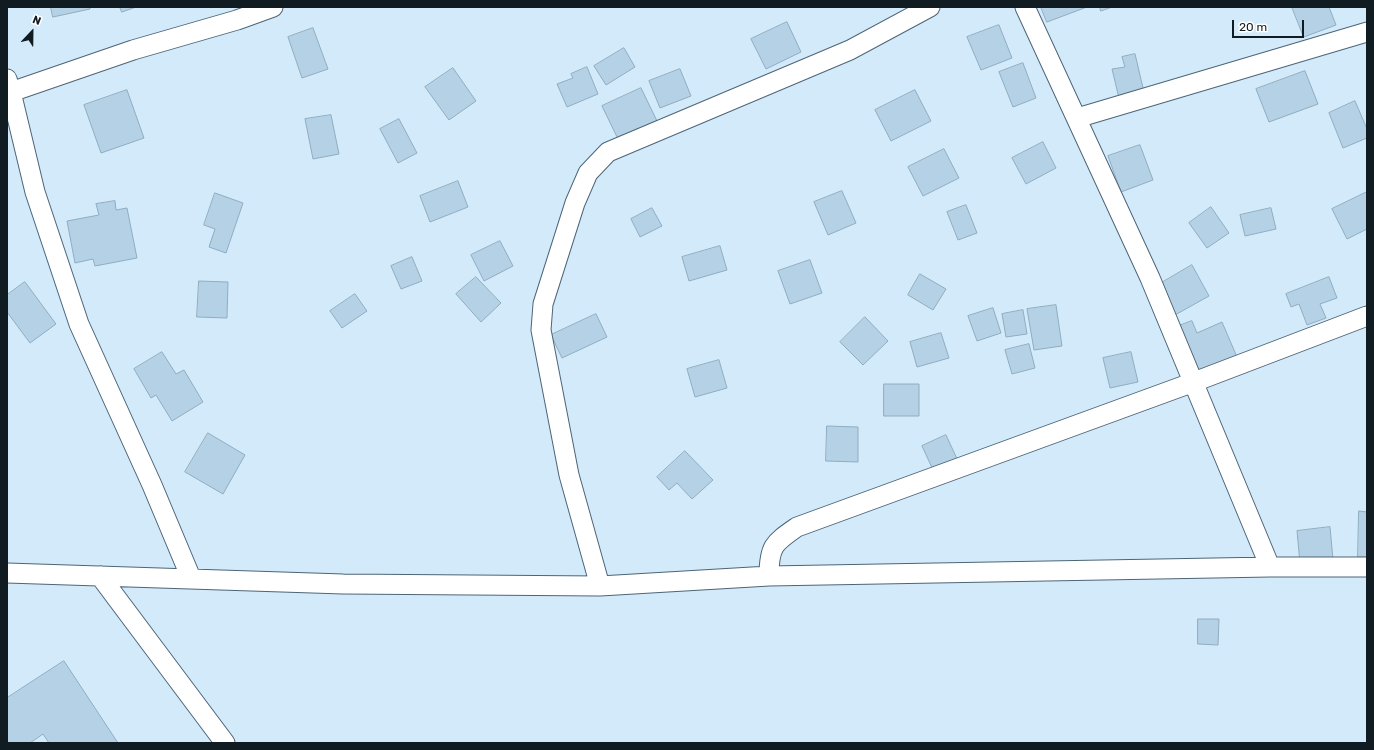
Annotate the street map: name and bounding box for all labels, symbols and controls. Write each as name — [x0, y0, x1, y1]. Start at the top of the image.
north arrow — [12, 12, 52, 52]
scale bar — [1234, 12, 1306, 38]
text: N — [31, 13, 43, 28]
text: 20 m — [1239, 20, 1267, 34]

